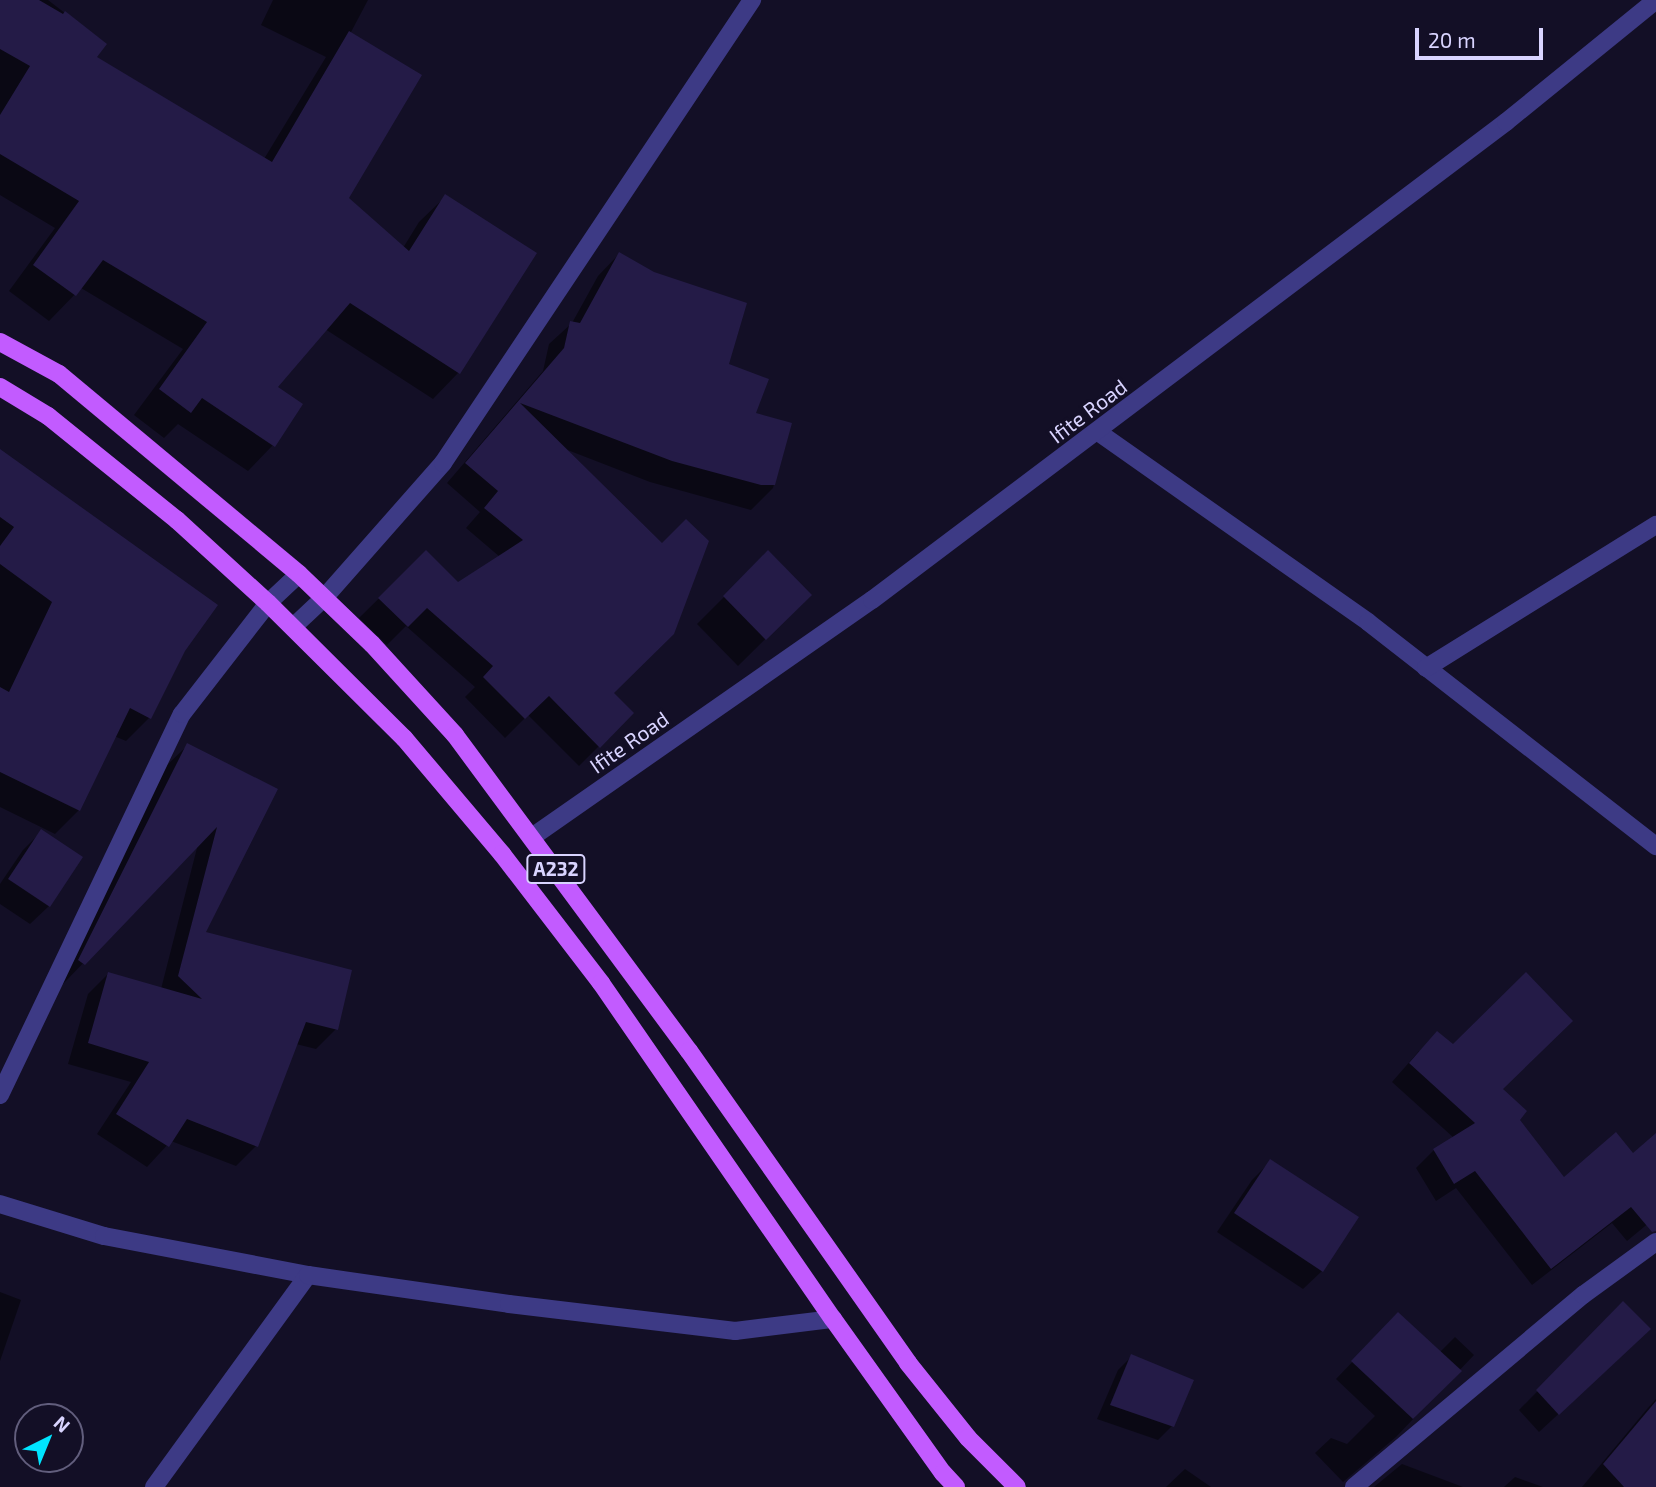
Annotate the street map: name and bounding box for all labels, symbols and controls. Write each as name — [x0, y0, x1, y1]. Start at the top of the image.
scale bar — [1418, 14, 1546, 58]
text: 20 m — [1428, 27, 1476, 52]
street label: Ifite Road — [1044, 374, 1132, 448]
street label: Ifite Road — [585, 706, 673, 778]
road number: A232 — [526, 854, 586, 884]
north arrow — [14, 1403, 84, 1473]
text: N — [49, 1411, 75, 1437]

